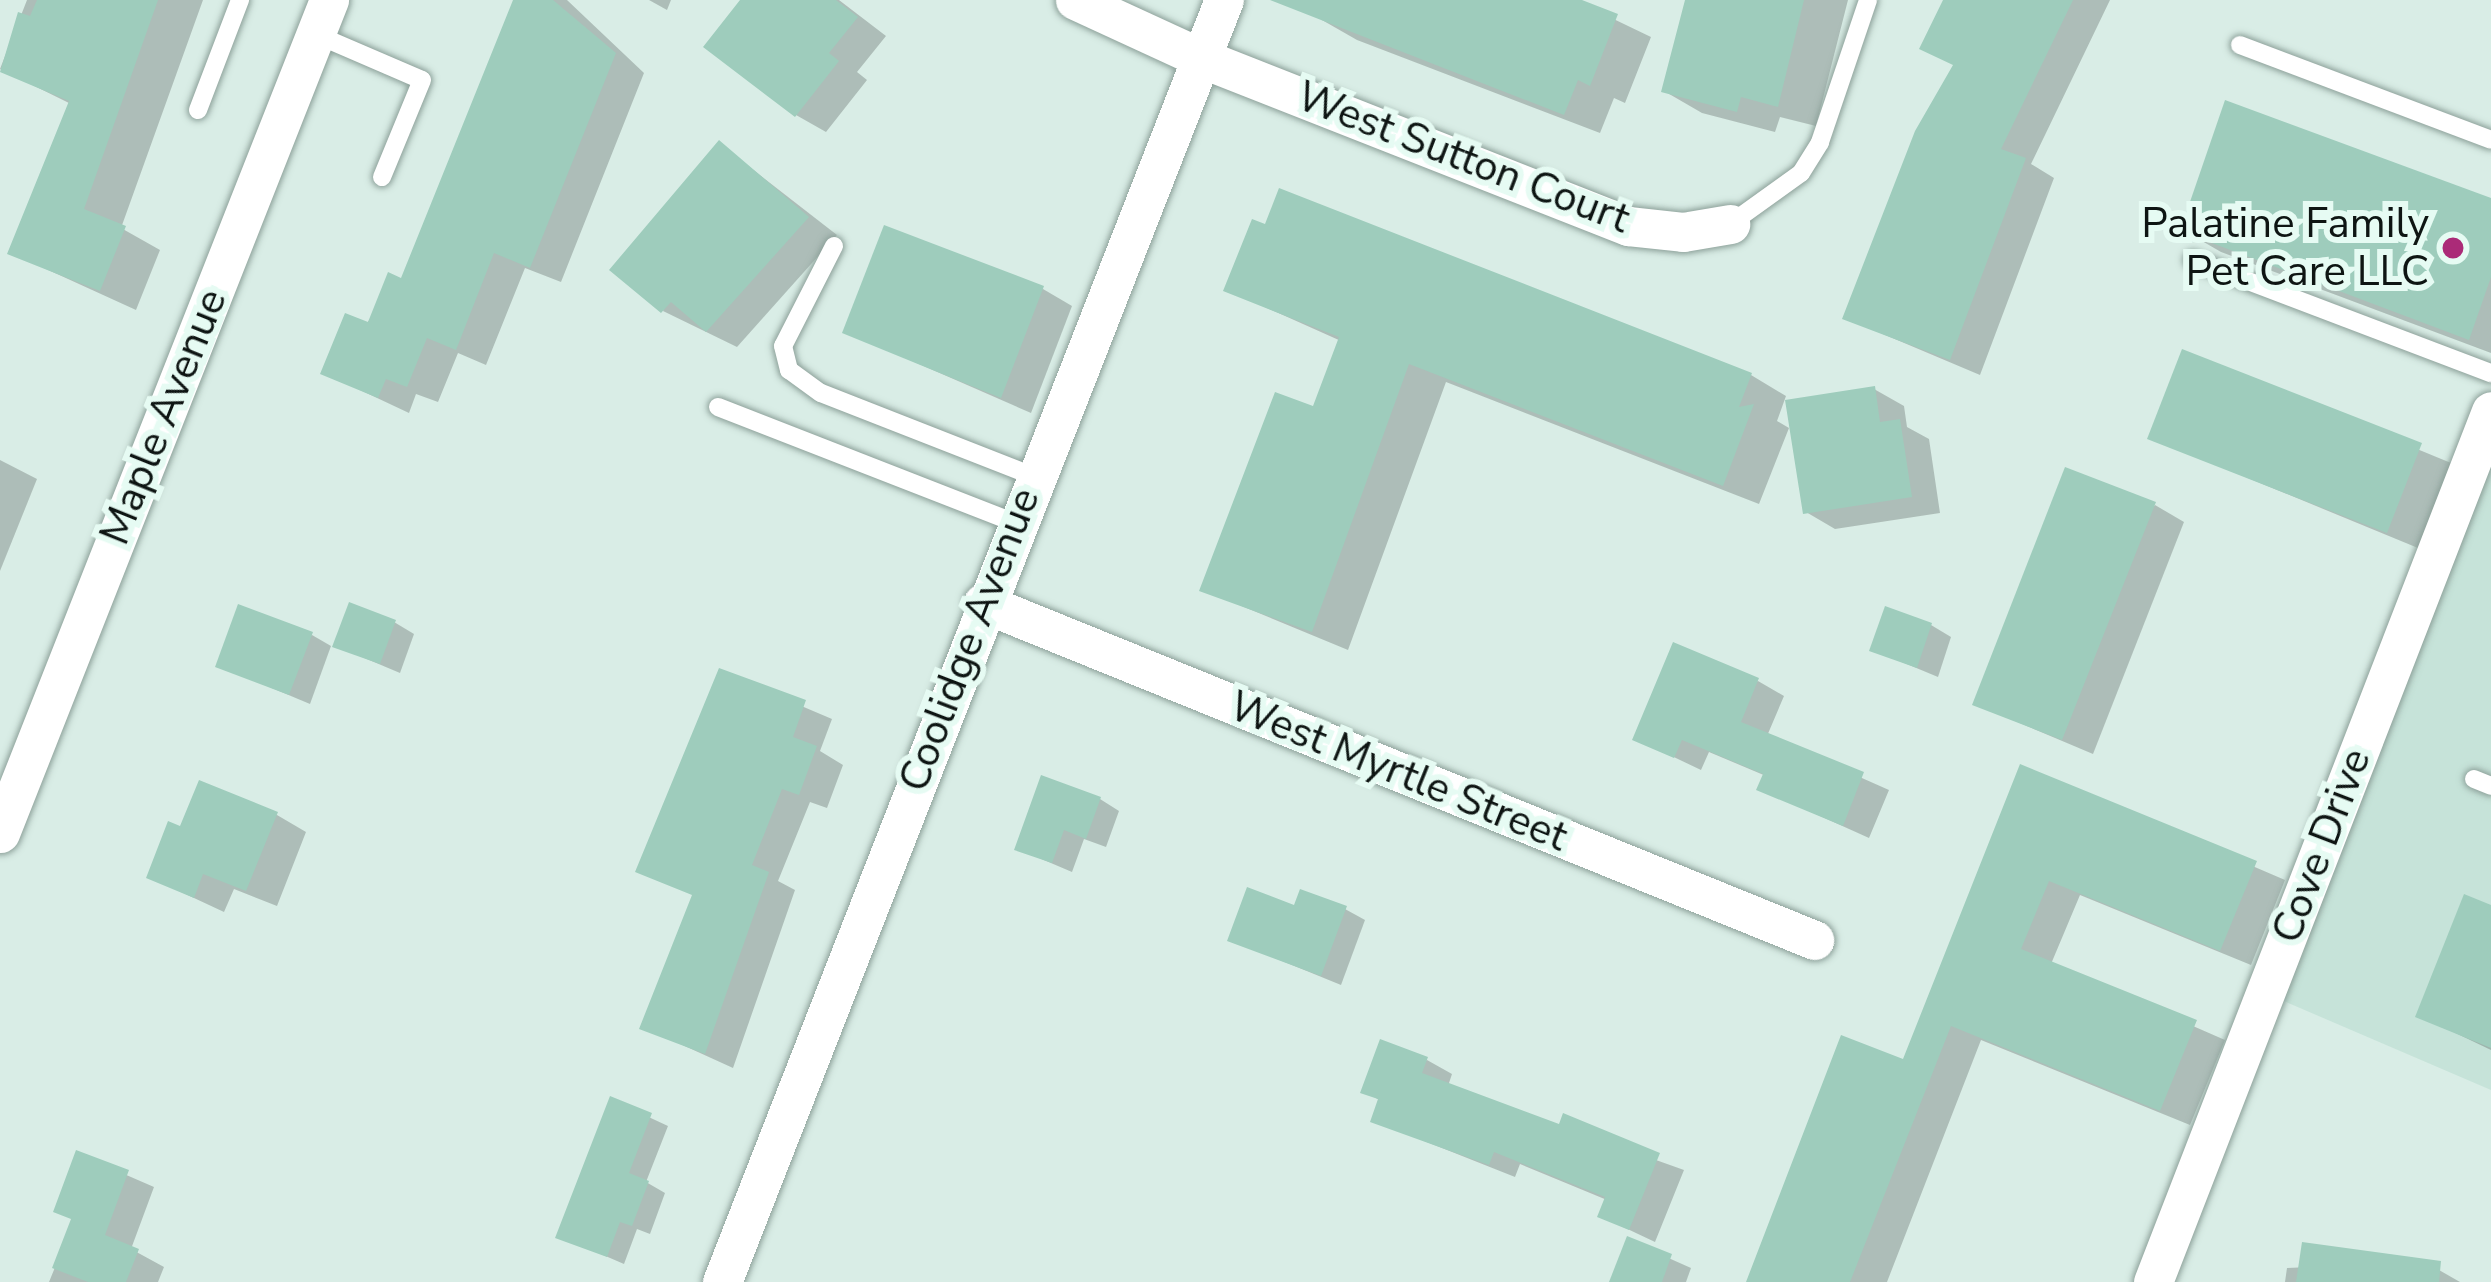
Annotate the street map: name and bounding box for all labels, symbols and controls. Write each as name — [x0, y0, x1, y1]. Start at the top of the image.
street label: West Sutton Court — [1290, 71, 1636, 245]
place label: Palatine Family Pet Care LLC — [2141, 199, 2429, 298]
marker: Palatine Family Pet Care LLC — [2440, 235, 2466, 261]
street label: Maple Avenue — [90, 282, 238, 552]
street label: Coolidge Avenue — [889, 481, 1051, 799]
street label: West Myrtle Street — [1222, 681, 1574, 863]
street label: Cove Drive — [2262, 742, 2382, 950]

